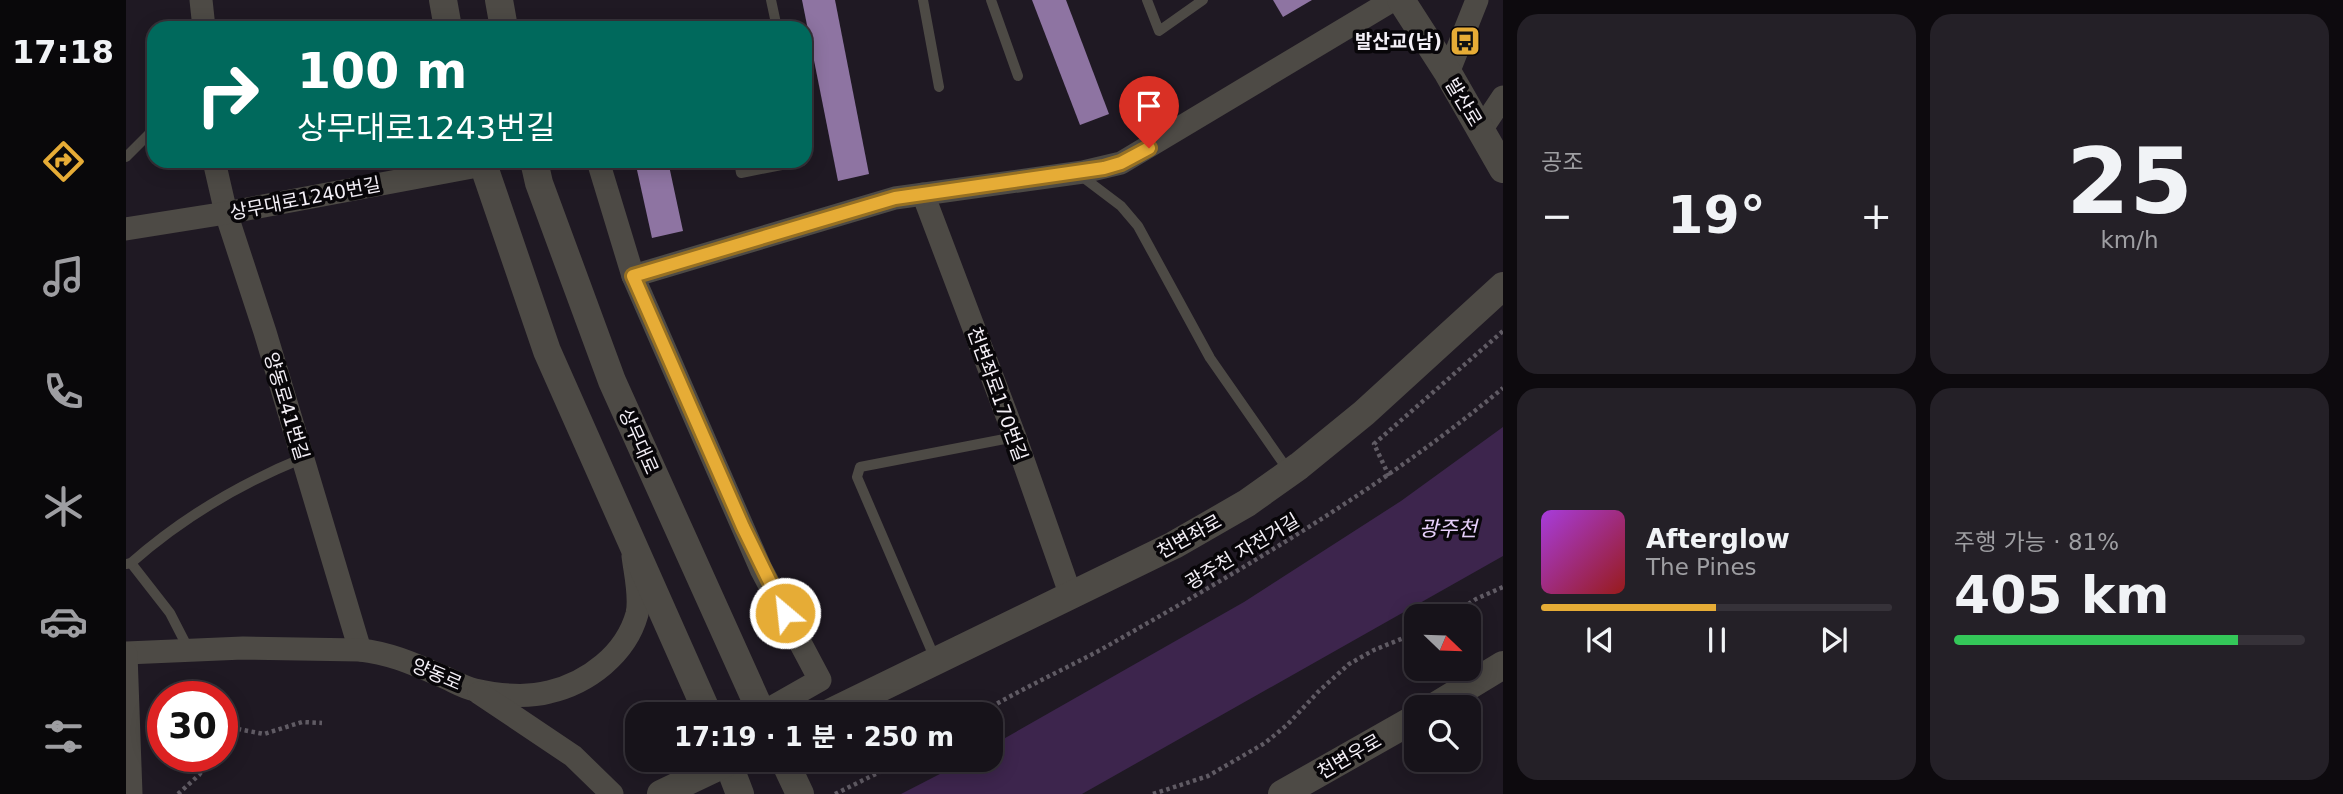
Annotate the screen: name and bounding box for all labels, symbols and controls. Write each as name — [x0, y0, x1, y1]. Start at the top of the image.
bus stop icon: 발산교(남) — [1448, 24, 1482, 58]
place label: 발산교(남) — [1355, 30, 1442, 52]
text: 17:18 — [12, 33, 114, 71]
text: 100 m — [297, 43, 467, 100]
icon: right — [182, 49, 273, 140]
street label: 발산로 — [1441, 74, 1487, 130]
pin — [1119, 76, 1179, 148]
icon: arrive — [1130, 87, 1168, 125]
text: 상무대로1243번길 — [297, 109, 555, 147]
text: 25 — [2066, 129, 2193, 234]
icon: directions — [39, 137, 88, 186]
text: 공조 — [1541, 149, 1583, 175]
street label: 상무대로1240번길 — [228, 173, 382, 223]
text: 19° — [1667, 185, 1766, 245]
text: − — [1541, 194, 1573, 238]
text: + — [1860, 194, 1892, 238]
text: km/h — [2100, 227, 2159, 253]
icon: music — [39, 252, 88, 301]
street label: 천변좌로170번길 — [964, 324, 1032, 464]
street label: 양동로41번길 — [260, 349, 314, 463]
icon: phone — [39, 367, 88, 416]
street label: 상무대로 — [615, 405, 663, 477]
icon: climate — [39, 482, 88, 531]
street label: 천변좌로 — [1153, 509, 1225, 563]
street label: 광주천 자전거길 — [1181, 509, 1303, 593]
water label: 광주천 — [1419, 517, 1480, 541]
text: Afterglow — [1646, 524, 1790, 554]
text: 주행 가능 · 81% — [1954, 529, 2119, 555]
text: The Pines — [1646, 554, 1757, 580]
text: 405 km — [1954, 565, 2169, 625]
position arrow — [748, 576, 822, 650]
icon: car — [39, 597, 88, 646]
north arrow — [1404, 604, 1480, 681]
map controls — [1404, 604, 1481, 772]
icon: previous — [1581, 621, 1619, 659]
icon: pause — [1698, 621, 1736, 659]
icon: next — [1815, 621, 1853, 659]
street label: 양동로 — [409, 654, 465, 694]
speed limit sign: 30 — [147, 681, 238, 772]
button: search — [1404, 695, 1481, 772]
icon: filters — [39, 712, 88, 761]
text: 17:19 · 1 분 · 250 m — [674, 722, 954, 752]
street label: 천변우로 — [1313, 729, 1385, 783]

